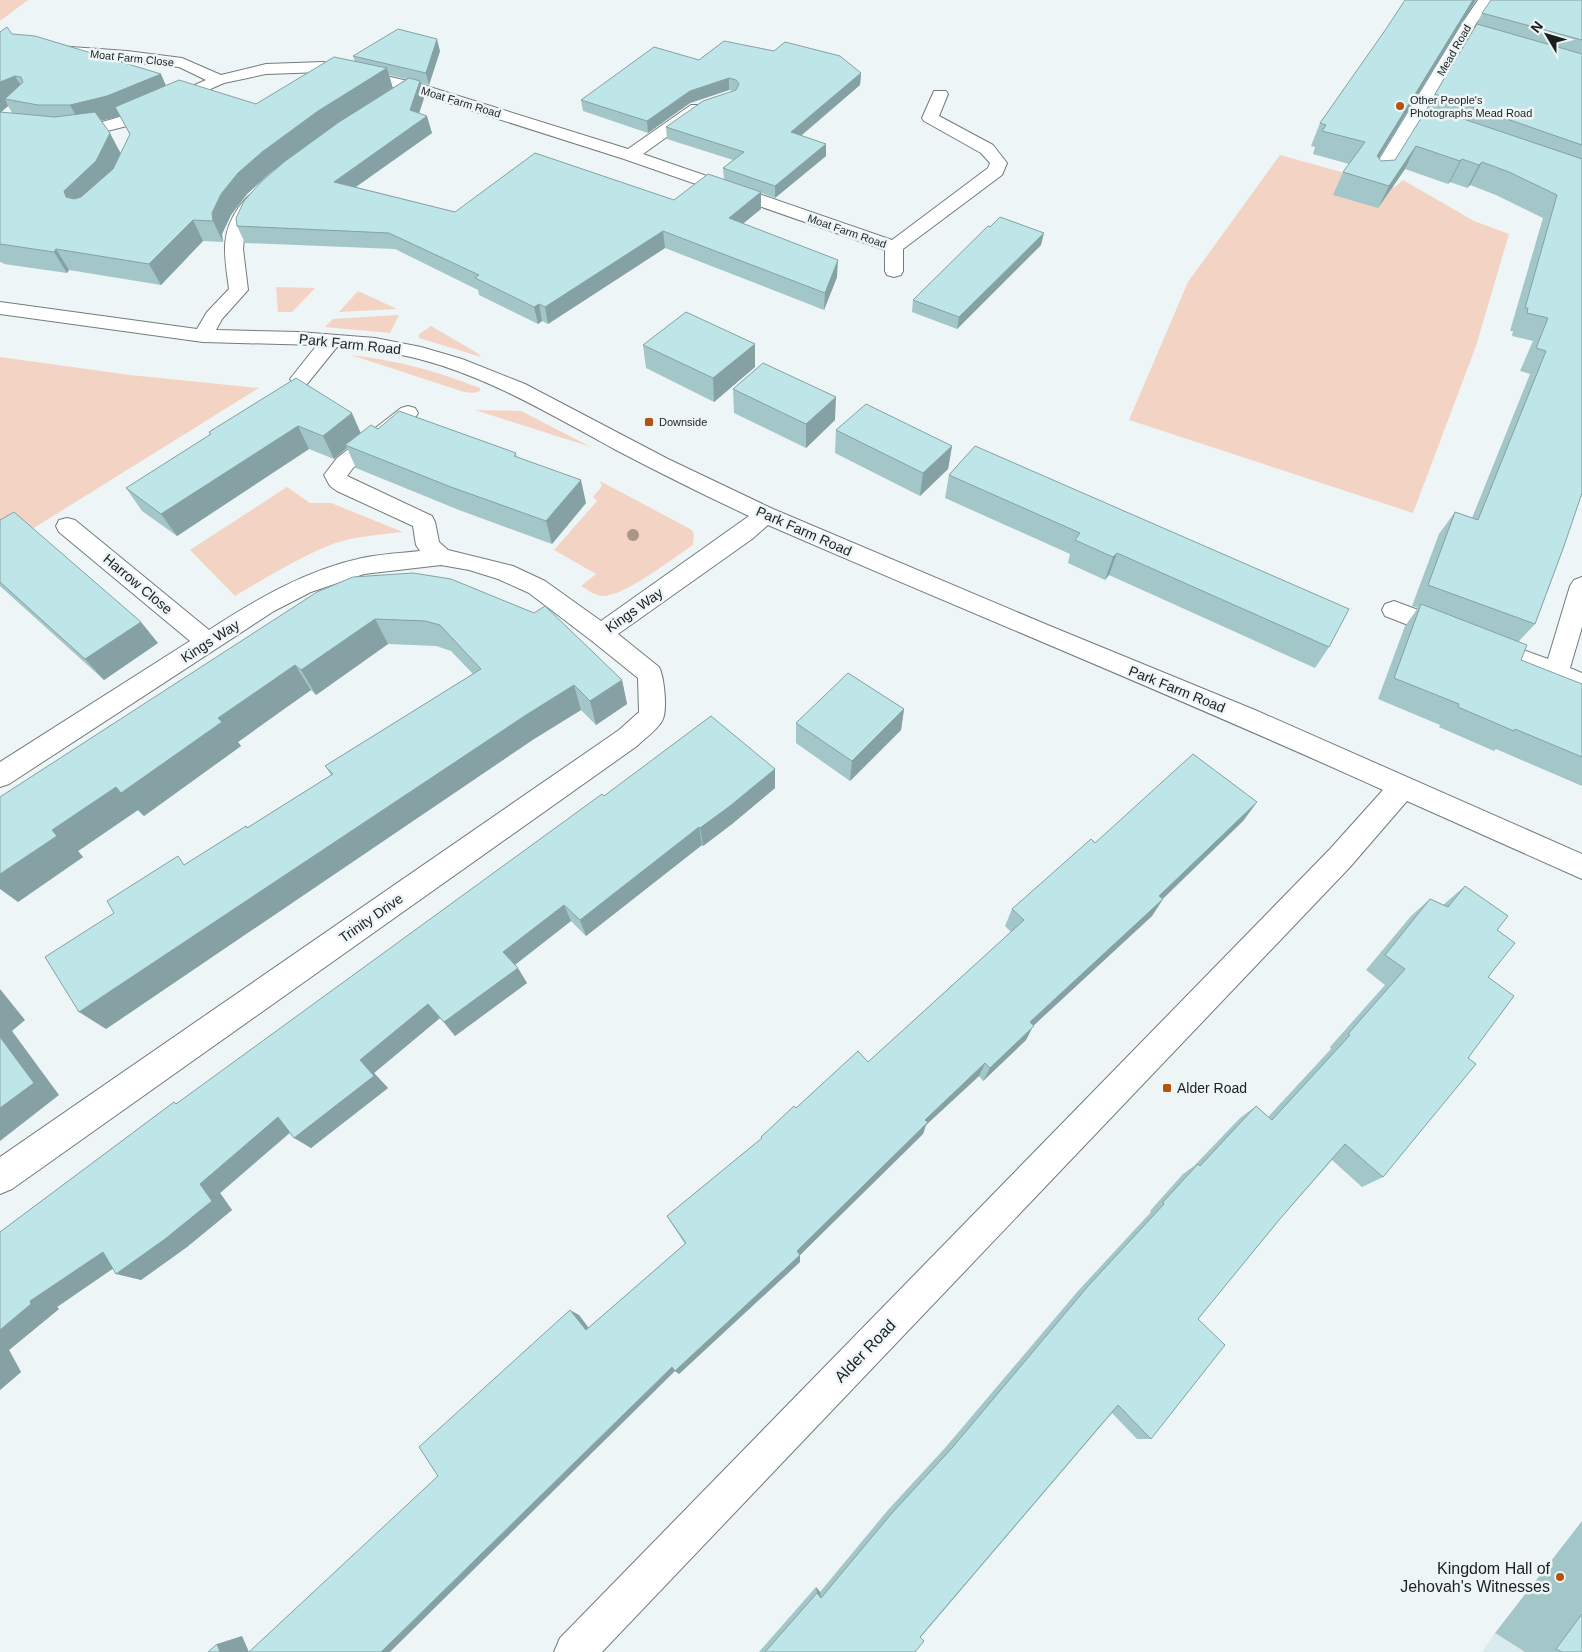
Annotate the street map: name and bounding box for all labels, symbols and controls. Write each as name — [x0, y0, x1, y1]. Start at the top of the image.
north arrow — [1522, 10, 1572, 60]
text: N — [1527, 18, 1546, 36]
street label: Mead Road — [1435, 22, 1473, 78]
street label: Moat Farm Close — [89, 48, 175, 68]
street label: Moat Farm Road — [420, 84, 502, 120]
place label: Other People's Photographs Mead Road — [1410, 94, 1532, 119]
marker: Other People's Photographs Mead Road — [1394, 100, 1406, 112]
street label: Moat Farm Road — [806, 212, 888, 250]
street label: Park Farm Road — [298, 331, 402, 357]
marker: Downside — [643, 416, 655, 428]
place label: Downside — [659, 416, 707, 428]
street label: Park Farm Road — [754, 503, 854, 559]
street label: Harrow Close — [100, 551, 176, 618]
street label: Kings Way — [602, 584, 666, 636]
street label: Kings Way — [178, 616, 242, 666]
street label: Park Farm Road — [1126, 662, 1228, 716]
street label: Trinity Drive — [336, 890, 406, 946]
place label: Alder Road — [1177, 1080, 1247, 1096]
marker: Alder Road — [1161, 1082, 1173, 1094]
street label: Alder Road — [831, 1316, 899, 1386]
place label: Kingdom Hall of Jehovah's Witnesses — [1400, 1560, 1551, 1595]
marker: Kingdom Hall of Jehovah's Witnesses — [1554, 1571, 1566, 1583]

